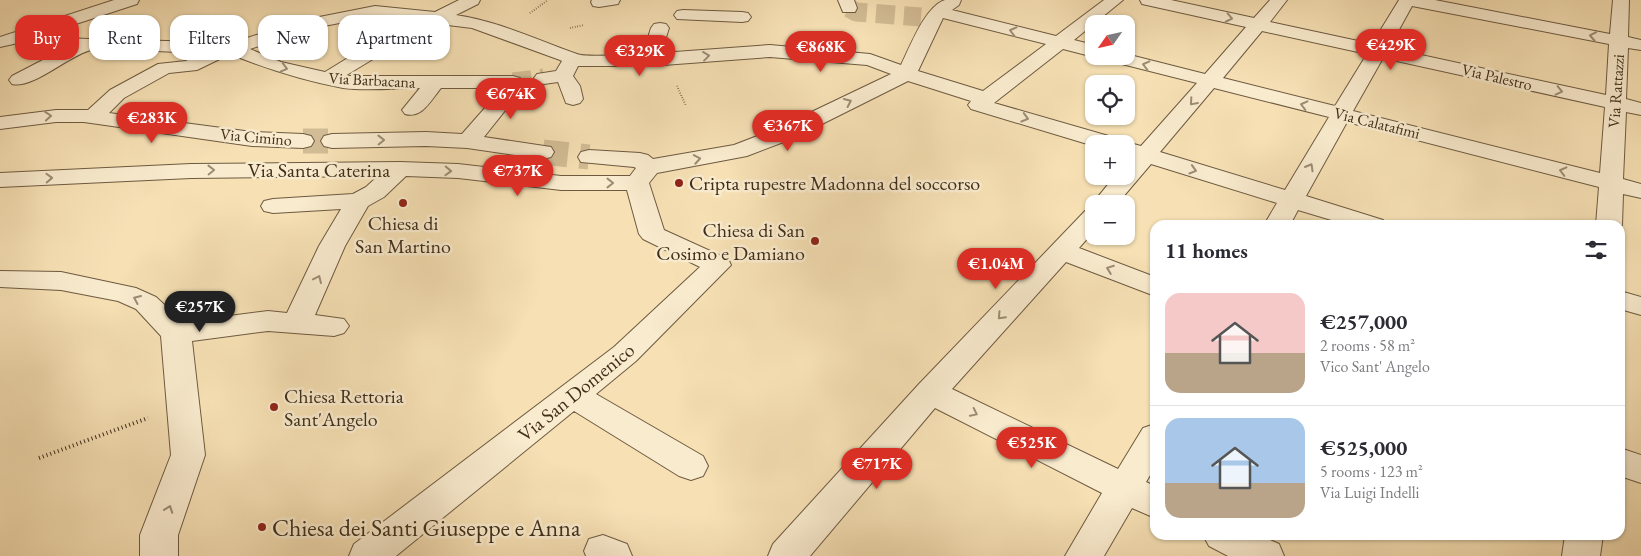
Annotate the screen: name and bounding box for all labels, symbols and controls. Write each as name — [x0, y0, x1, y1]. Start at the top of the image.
one-way arrow — [1225, 12, 1234, 23]
chip: Buy — [15, 15, 79, 60]
chip: Rent — [89, 15, 160, 60]
chip: Filters — [170, 15, 248, 60]
chip: New — [258, 15, 328, 60]
chip: Apartment — [338, 15, 450, 60]
north arrow — [1085, 15, 1135, 65]
map controls — [1085, 15, 1135, 245]
one-way arrow — [1008, 26, 1017, 37]
pin: €429K — [1356, 28, 1426, 71]
pin: €868K — [786, 30, 856, 73]
one-way arrow — [1589, 31, 1598, 41]
pin: €329K — [605, 34, 675, 77]
text: €429K — [1366, 34, 1416, 55]
text: €868K — [796, 36, 846, 57]
text: €329K — [615, 40, 665, 61]
one-way arrow — [702, 51, 710, 62]
street label: Via Rattazzi — [1603, 53, 1629, 129]
street label: Via Palestro — [1460, 59, 1534, 95]
one-way arrow — [1142, 60, 1151, 71]
one-way arrow — [279, 62, 288, 73]
street label: Via Barbacana — [328, 67, 417, 93]
button: locate — [1085, 75, 1135, 125]
pin: €674K — [476, 78, 546, 120]
text: €674K — [486, 83, 536, 104]
one-way arrow — [1555, 85, 1563, 96]
one-way arrow — [1189, 96, 1198, 105]
one-way arrow — [843, 98, 852, 109]
one-way arrow — [1299, 100, 1308, 111]
pin: €283K — [117, 102, 187, 144]
street label: Via Calatafimi — [1332, 102, 1422, 144]
text: €283K — [127, 107, 177, 128]
pin: €367K — [753, 110, 823, 152]
one-way arrow — [44, 111, 52, 122]
one-way arrow — [1020, 113, 1028, 123]
text: €367K — [763, 115, 813, 136]
street label: Via Cimino — [219, 123, 293, 151]
one-way arrow — [377, 135, 385, 145]
button: + — [1085, 135, 1135, 185]
pin: €737K — [483, 154, 553, 197]
one-way arrow — [693, 154, 701, 164]
street label: Via Santa Caterina — [248, 157, 390, 183]
text: €737K — [493, 160, 543, 181]
one-way arrow — [1189, 164, 1197, 174]
one-way arrow — [1304, 164, 1314, 173]
one-way arrow — [207, 165, 215, 176]
one-way arrow — [445, 165, 453, 176]
one-way arrow — [1560, 166, 1568, 176]
place label: Cripta rupestre Madonna del soccorso — [689, 170, 980, 196]
one-way arrow — [45, 172, 53, 183]
marker: Cripta rupestre Madonna del soccorso — [673, 177, 685, 189]
one-way arrow — [606, 178, 614, 188]
button: − — [1085, 195, 1135, 245]
marker: Chiesa di San Martino — [397, 197, 409, 209]
place label: Chiesa di San Martino — [355, 210, 451, 259]
place label: Chiesa di San Cosimo e Damiano — [656, 217, 805, 266]
marker: Chiesa di San Cosimo e Damiano — [809, 235, 821, 247]
icon: filters — [1582, 236, 1610, 264]
text: 11 homes — [1165, 237, 1248, 264]
pin: €1.04M — [955, 248, 1037, 290]
text: €1.04M — [968, 253, 1024, 274]
one-way arrow — [1106, 265, 1114, 275]
one-way arrow — [311, 275, 322, 284]
pin: €257K — [165, 290, 235, 333]
one-way arrow — [133, 294, 142, 305]
text: €257K — [175, 296, 225, 317]
text: €257,000 — [1320, 308, 1407, 335]
one-way arrow — [998, 310, 1007, 319]
icon: home — [1205, 313, 1265, 373]
text: 2 rooms · 58 m² — [1320, 335, 1415, 356]
street label: Via San Domenico — [512, 337, 640, 447]
text: Vico Sant' Angelo — [1320, 356, 1430, 377]
place label: Chiesa Rettoria Sant'Angelo — [284, 383, 404, 432]
marker: Chiesa Rettoria Sant'Angelo — [268, 401, 280, 413]
one-way arrow — [968, 407, 977, 417]
pin: €525K — [997, 426, 1067, 469]
text: €525K — [1007, 432, 1057, 453]
text: €525,000 — [1320, 434, 1407, 461]
icon: home — [1205, 438, 1265, 498]
pin: €717K — [842, 448, 912, 490]
text: €717K — [852, 453, 902, 474]
text: 5 rooms · 123 m² — [1320, 461, 1423, 482]
text: Via Luigi Indelli — [1320, 482, 1420, 503]
one-way arrow — [163, 505, 173, 514]
place label: Chiesa dei Santi Giuseppe e Anna — [272, 512, 581, 543]
marker: Chiesa dei Santi Giuseppe e Anna — [256, 521, 268, 533]

